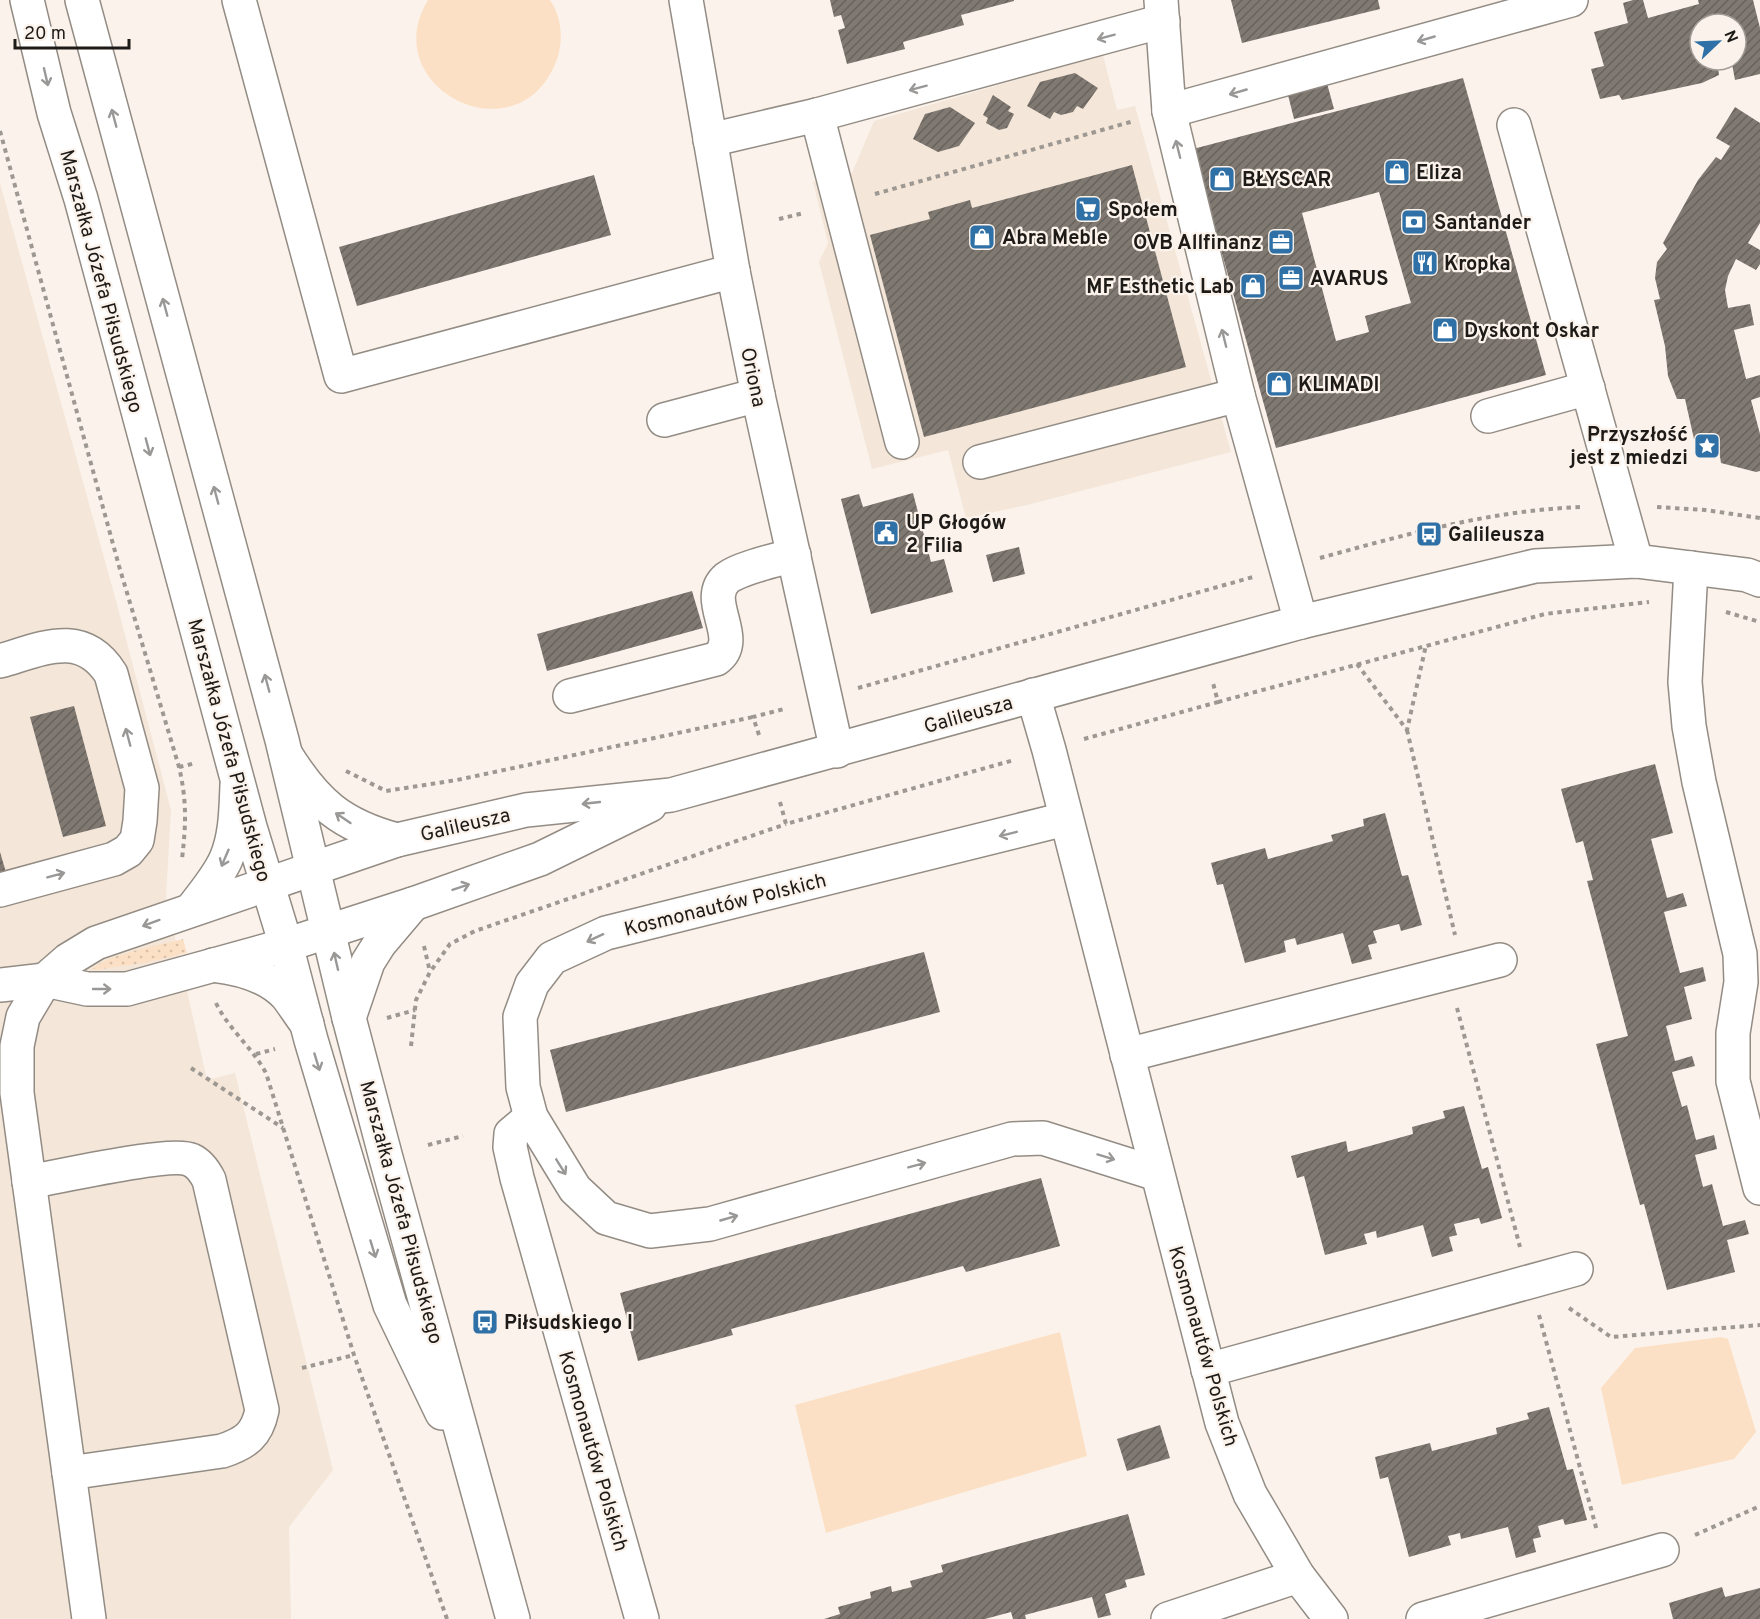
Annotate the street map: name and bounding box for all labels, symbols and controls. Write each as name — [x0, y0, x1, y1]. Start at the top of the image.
scale bar — [15, 12, 129, 50]
north arrow — [1688, 12, 1748, 72]
text: 20 m — [24, 23, 66, 46]
text: N — [1719, 28, 1741, 46]
one-way arrow — [1097, 32, 1116, 43]
one-way arrow — [1417, 34, 1436, 45]
one-way arrow — [41, 67, 52, 86]
one-way arrow — [909, 83, 928, 94]
one-way arrow — [1229, 87, 1248, 98]
one-way arrow — [108, 109, 120, 128]
one-way arrow — [1172, 139, 1184, 158]
street label: Marszałka Józefa Piłsudskiego — [52, 147, 148, 416]
shop icon: Eliza — [1382, 157, 1412, 187]
place label: Eliza — [1416, 161, 1462, 187]
shop icon: BŁYSCAR — [1207, 164, 1237, 194]
place label: BŁYSCAR — [1242, 168, 1331, 194]
supermarket icon: Społem — [1073, 194, 1103, 224]
place label: Społem — [1108, 198, 1178, 224]
bank icon: Santander — [1399, 207, 1429, 237]
place label: Santander — [1434, 211, 1532, 237]
shop icon: Abra Meble — [967, 222, 997, 252]
place label: Abra Meble — [1002, 226, 1108, 252]
office icon: OVB Allfinanz — [1266, 227, 1296, 257]
place label: OVB Allfinanz — [1133, 231, 1262, 257]
restaurant icon: Kropka — [1410, 248, 1440, 278]
place label: Kropka — [1444, 252, 1511, 278]
office icon: AVARUS — [1276, 263, 1306, 293]
place label: AVARUS — [1310, 267, 1388, 293]
shop icon: MF Esthetic Lab — [1238, 271, 1268, 301]
place label: MF Esthetic Lab — [1086, 275, 1234, 301]
one-way arrow — [158, 298, 170, 317]
shop icon: Dyskont Oskar — [1430, 315, 1460, 345]
place label: Dyskont Oskar — [1464, 319, 1600, 345]
one-way arrow — [1218, 329, 1230, 348]
street label: Oriona — [733, 345, 771, 410]
shop icon: KLIMADI — [1264, 369, 1294, 399]
place label: KLIMADI — [1298, 373, 1380, 399]
place label: Przyszłość jest z miedzi — [1568, 423, 1688, 472]
place icon: Przyszłość jest z miedzi — [1692, 431, 1722, 461]
one-way arrow — [142, 437, 154, 456]
one-way arrow — [209, 486, 221, 505]
place label: UP Głogów 2 Filia — [906, 511, 1007, 560]
public building icon: UP Głogów 2 Filia — [871, 518, 901, 548]
bus stop icon: Galileusza — [1414, 519, 1444, 549]
place label: Galileusza — [1448, 523, 1545, 549]
street label: Marszałka Józefa Piłsudskiego — [180, 616, 276, 885]
one-way arrow — [261, 674, 272, 693]
street label: Galileusza — [921, 691, 1016, 741]
one-way arrow — [121, 728, 133, 747]
one-way arrow — [582, 798, 602, 809]
street label: Galileusza — [418, 803, 513, 849]
one-way arrow — [336, 812, 352, 824]
one-way arrow — [999, 828, 1018, 840]
one-way arrow — [219, 848, 230, 867]
street label: Kosmonautów Polskich — [622, 868, 829, 944]
one-way arrow — [47, 869, 66, 880]
one-way arrow — [451, 881, 470, 892]
one-way arrow — [142, 919, 161, 930]
one-way arrow — [587, 932, 605, 944]
one-way arrow — [330, 952, 342, 971]
one-way arrow — [92, 983, 112, 995]
one-way arrow — [312, 1052, 323, 1071]
street label: Marszałka Józefa Piłsudskiego — [352, 1078, 448, 1347]
one-way arrow — [1096, 1152, 1115, 1163]
one-way arrow — [556, 1158, 568, 1175]
one-way arrow — [907, 1159, 926, 1170]
one-way arrow — [719, 1212, 738, 1223]
one-way arrow — [368, 1239, 379, 1258]
street label: Kosmonautów Polskich — [1161, 1243, 1243, 1450]
bus stop icon: Piłsudskiego I — [470, 1307, 500, 1337]
place label: Piłsudskiego I — [504, 1311, 633, 1337]
street label: Kosmonautów Polskich — [551, 1348, 633, 1555]

